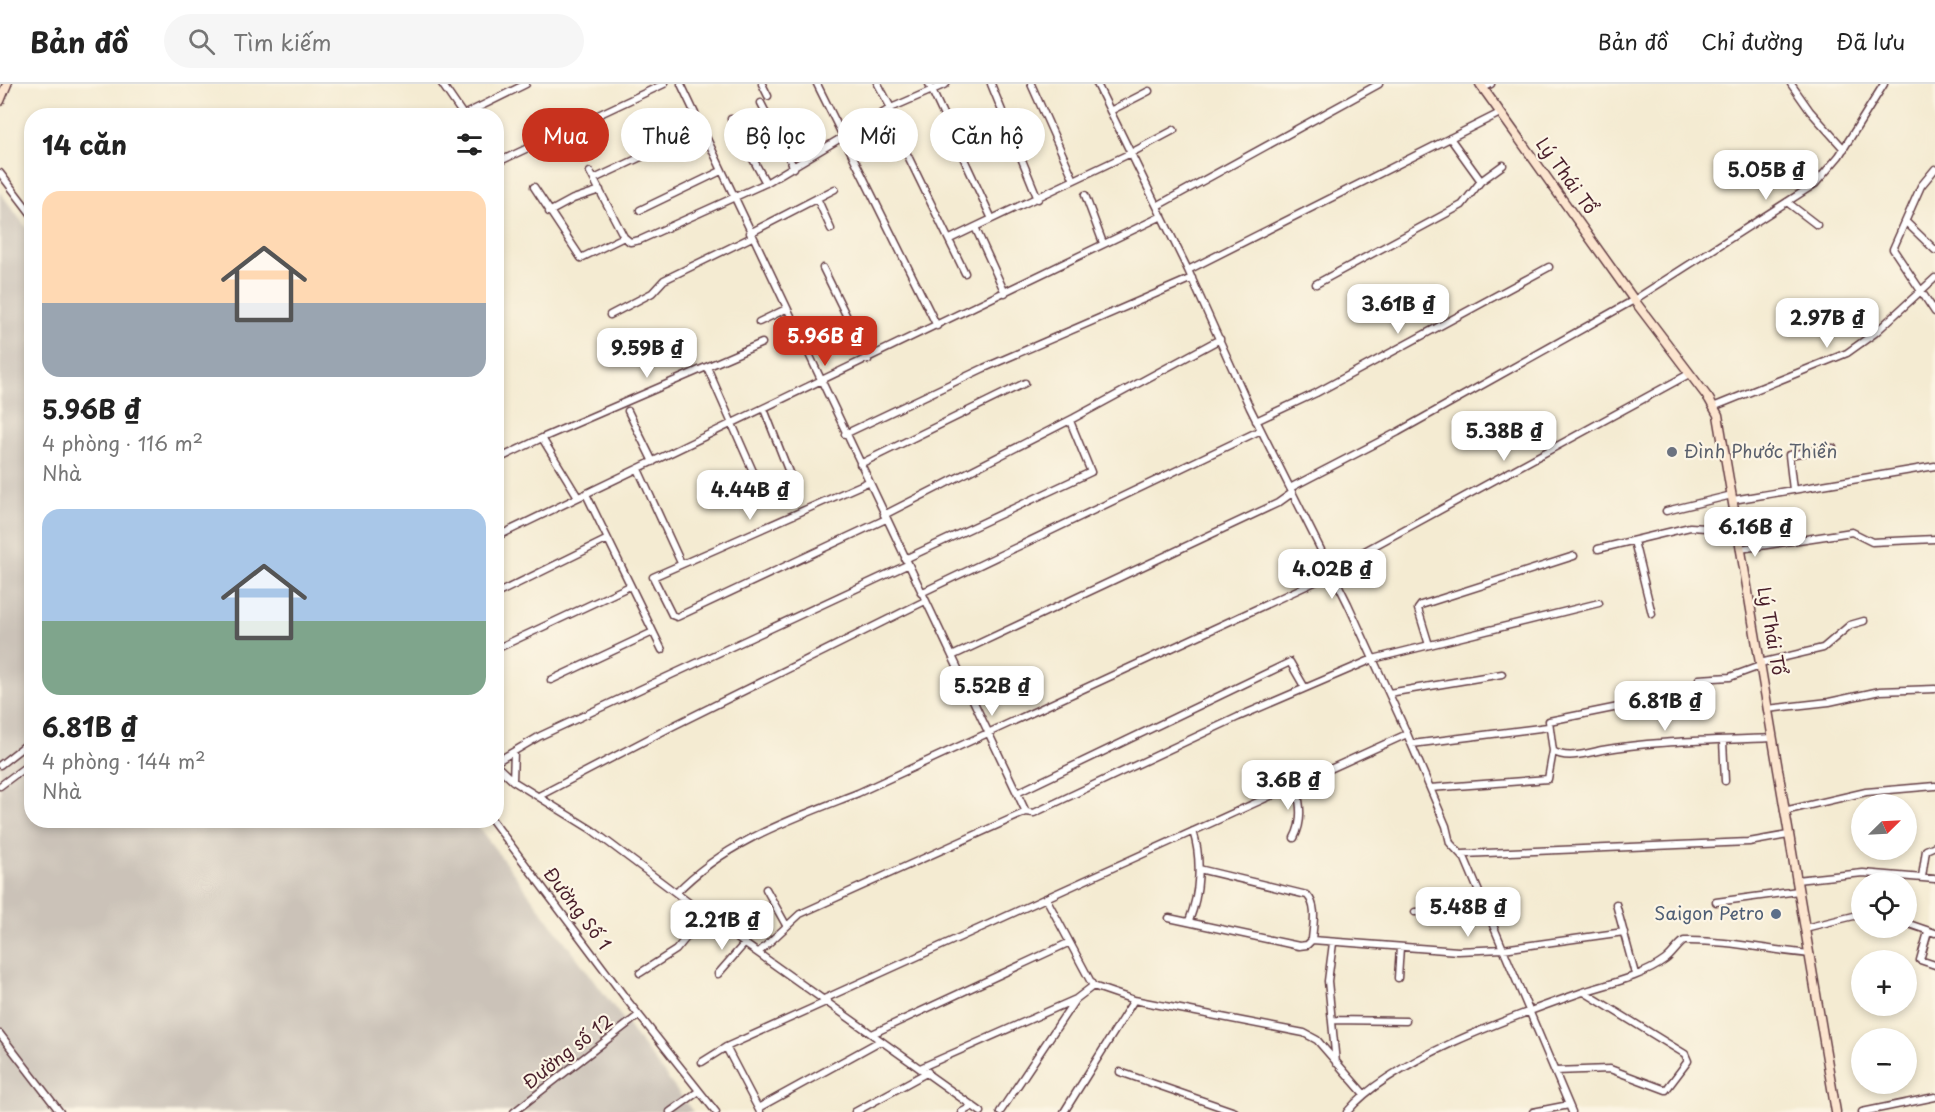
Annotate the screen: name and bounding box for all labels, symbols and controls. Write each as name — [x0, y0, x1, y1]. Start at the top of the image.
search box — [164, 14, 584, 68]
text: Bản đồ — [30, 20, 128, 63]
icon: search — [185, 25, 218, 58]
text: Tìm kiếm — [233, 25, 332, 58]
text: Bản đồ — [1598, 25, 1668, 57]
text: Chỉ đường — [1701, 25, 1803, 57]
text: Đã lưu — [1836, 25, 1905, 57]
chip: Mua — [522, 108, 609, 162]
chip: Thuê — [621, 108, 712, 162]
chip: Bộ lọc — [724, 108, 826, 162]
chip: Mới — [838, 108, 918, 162]
chip: Căn hộ — [930, 108, 1045, 162]
text: 14 căn — [42, 125, 127, 164]
icon: filters — [453, 128, 486, 161]
street label: Lý Thái Tổ — [1530, 131, 1604, 219]
pin: 5.05B ₫ — [1711, 150, 1821, 201]
text: 5.05B ₫ — [1727, 154, 1805, 184]
icon: home — [210, 230, 318, 338]
pin: 3.61B ₫ — [1343, 284, 1453, 335]
text: 3.61B ₫ — [1361, 288, 1435, 318]
pin: 2.97B ₫ — [1772, 298, 1882, 349]
text: 2.97B ₫ — [1790, 302, 1864, 332]
pin: 5.96B ₫ — [770, 316, 880, 367]
text: 5.96B ₫ — [787, 320, 863, 350]
pin: 9.59B ₫ — [592, 328, 702, 379]
text: 9.59B ₫ — [611, 332, 683, 362]
text: 5.96B ₫ — [42, 389, 140, 428]
pin: 5.38B ₫ — [1449, 411, 1559, 462]
text: 5.38B ₫ — [1465, 415, 1543, 445]
text: 4 phòng · 116 m² — [42, 428, 203, 458]
place label: Đình Phước Thiền — [1684, 437, 1837, 464]
marker: Đình Phước Thiền — [1665, 445, 1679, 459]
text: Nhà — [42, 458, 82, 488]
pin: 4.44B ₫ — [695, 470, 805, 521]
text: 4.44B ₫ — [711, 474, 789, 504]
pin: 6.16B ₫ — [1700, 507, 1810, 558]
text: 6.16B ₫ — [1718, 511, 1792, 541]
icon: home — [210, 548, 318, 656]
pin: 4.02B ₫ — [1277, 549, 1387, 600]
text: 4.02B ₫ — [1292, 553, 1372, 583]
street label: Lý Thái Tổ — [1751, 584, 1794, 677]
pin: 5.52B ₫ — [937, 666, 1047, 717]
text: 5.52B ₫ — [954, 670, 1030, 700]
pin: 6.81B ₫ — [1610, 681, 1720, 732]
text: 6.81B ₫ — [1628, 685, 1702, 715]
text: 6.81B ₫ — [42, 707, 137, 746]
text: 4 phòng · 144 m² — [42, 746, 206, 776]
pin: 3.6B ₫ — [1239, 760, 1337, 811]
text: 3.6B ₫ — [1256, 764, 1320, 794]
text: Nhà — [42, 776, 82, 806]
north arrow — [1851, 794, 1917, 860]
map controls — [1851, 794, 1917, 1094]
street label: Đường Số 1 — [538, 861, 618, 955]
button: locate — [1851, 872, 1917, 938]
pin: 5.48B ₫ — [1413, 887, 1523, 938]
text: 5.48B ₫ — [1430, 891, 1506, 921]
place label: Saigon Petro — [1654, 899, 1764, 926]
pin: 2.21B ₫ — [667, 900, 777, 951]
text: 2.21B ₫ — [684, 904, 760, 934]
marker: Saigon Petro — [1769, 907, 1783, 921]
button: + — [1851, 950, 1917, 1016]
street label: Đường số 12 — [516, 1007, 618, 1095]
button: − — [1851, 1028, 1917, 1094]

